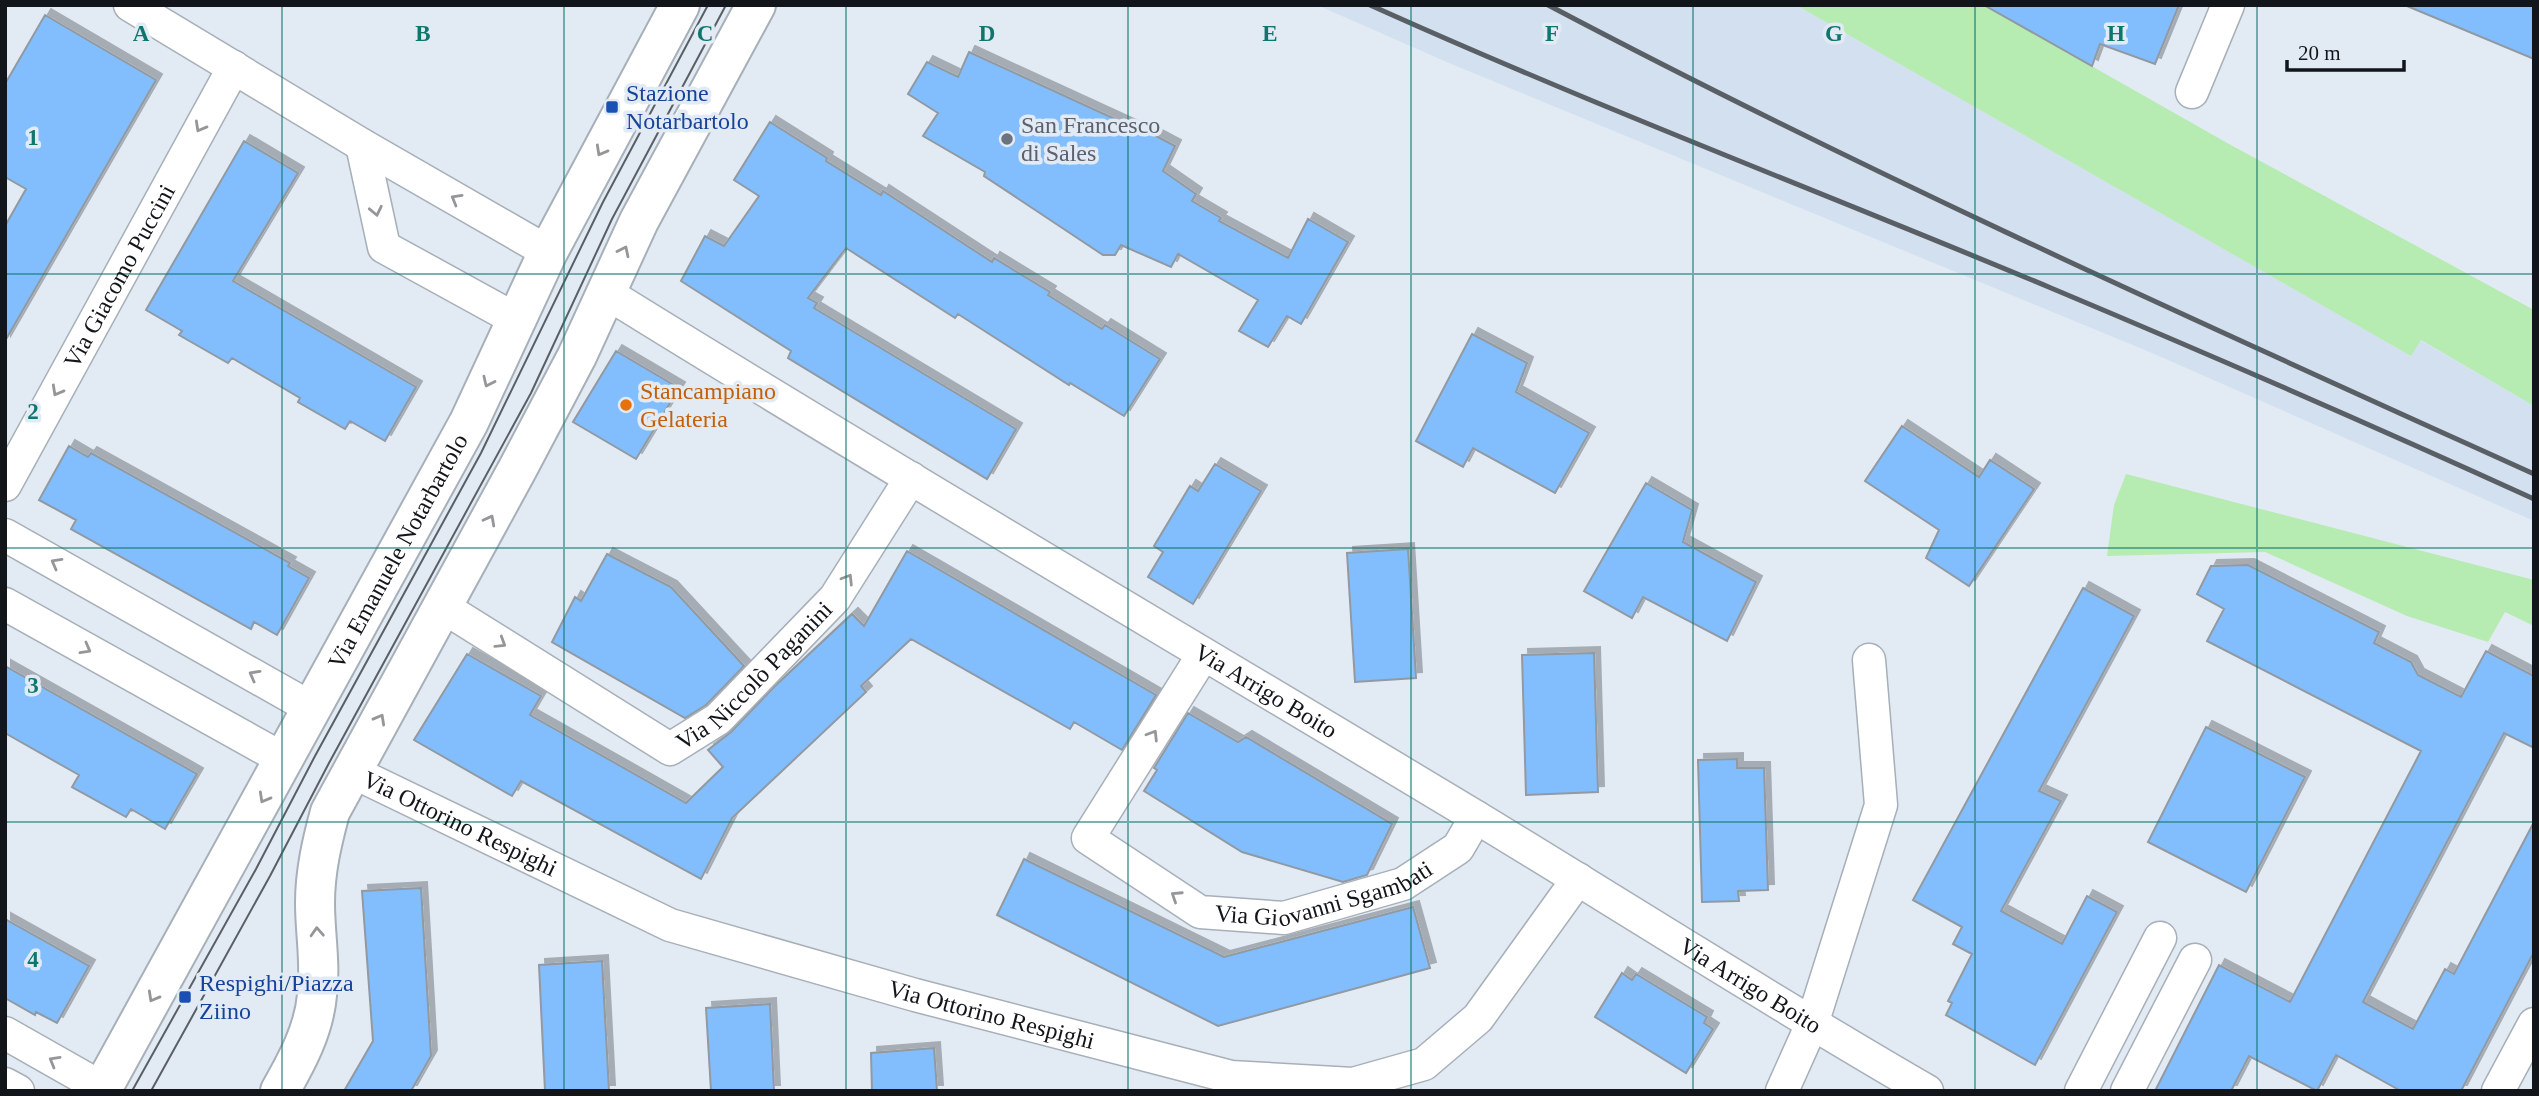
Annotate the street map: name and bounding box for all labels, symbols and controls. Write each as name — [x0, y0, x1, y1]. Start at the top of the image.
text: A — [133, 21, 150, 46]
text: B — [415, 21, 431, 46]
text: C — [697, 21, 713, 46]
text: D — [979, 21, 995, 46]
text: E — [1262, 21, 1278, 46]
text: F — [1545, 21, 1559, 46]
text: G — [1825, 21, 1843, 46]
text: H — [2107, 21, 2125, 46]
scale bar — [2287, 28, 2404, 72]
text: 20 m — [2298, 41, 2341, 65]
place label: Stazione Notarbartolo — [626, 80, 749, 134]
marker: Stazione Notarbartolo — [604, 99, 620, 115]
place label: San Francesco di Sales — [1021, 112, 1160, 166]
one-way arrow — [195, 119, 209, 132]
text: 1 — [27, 125, 39, 150]
marker: San Francesco di Sales — [999, 131, 1015, 147]
one-way arrow — [596, 144, 609, 157]
street label: Via Giacomo Puccini — [59, 180, 180, 373]
one-way arrow — [451, 195, 464, 208]
one-way arrow — [368, 205, 383, 217]
one-way arrow — [616, 246, 630, 258]
one-way arrow — [482, 375, 496, 387]
place label: Stancampiano Gelateria — [640, 378, 776, 432]
one-way arrow — [51, 384, 65, 396]
marker: Stancampiano Gelateria — [618, 397, 634, 413]
text: 2 — [27, 399, 39, 424]
street label: Via Emanuele Notarbartolo — [323, 429, 473, 673]
one-way arrow — [482, 515, 495, 527]
one-way arrow — [50, 558, 63, 571]
one-way arrow — [839, 573, 852, 586]
street label: Via Niccolò Paganini — [671, 596, 838, 755]
one-way arrow — [494, 635, 507, 648]
street label: Via Arrigo Boito — [1190, 639, 1342, 744]
one-way arrow — [79, 641, 92, 655]
one-way arrow — [249, 670, 261, 683]
text: 3 — [27, 673, 39, 698]
one-way arrow — [372, 714, 385, 727]
one-way arrow — [1144, 730, 1157, 743]
street label: Via Ottorino Respighi — [359, 766, 561, 882]
one-way arrow — [259, 791, 272, 803]
street label: Via Giovanni Sgambati — [1214, 855, 1437, 932]
one-way arrow — [1171, 892, 1184, 905]
one-way arrow — [310, 927, 325, 938]
street label: Via Arrigo Boito — [1675, 932, 1826, 1039]
text: 4 — [27, 947, 39, 972]
place label: Respighi/Piazza Ziino — [199, 970, 354, 1024]
street label: Via Ottorino Respighi — [885, 975, 1098, 1054]
marker: Respighi/Piazza Ziino — [177, 989, 193, 1005]
one-way arrow — [148, 990, 161, 1002]
one-way arrow — [48, 1056, 61, 1069]

